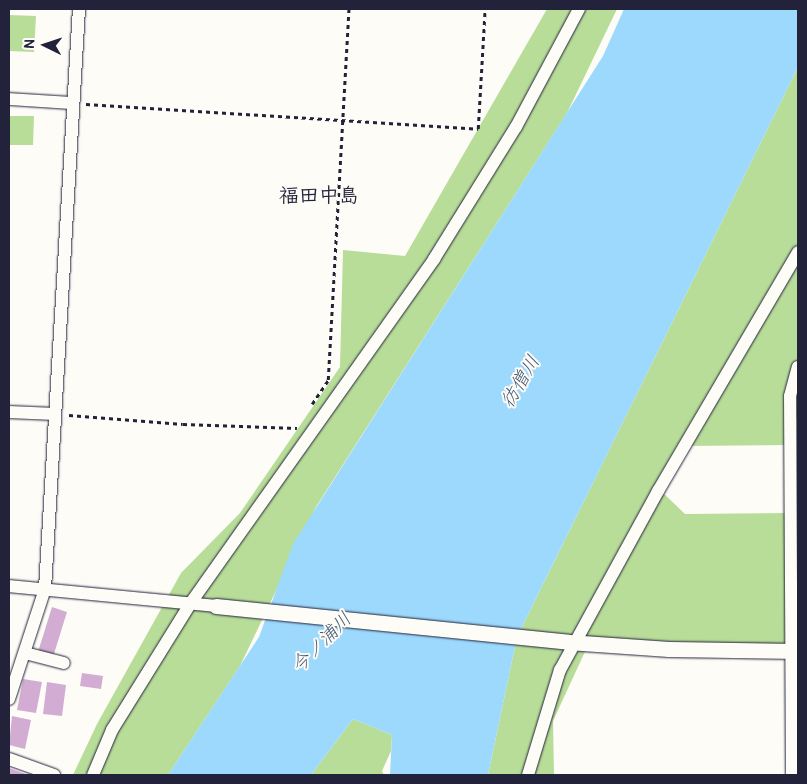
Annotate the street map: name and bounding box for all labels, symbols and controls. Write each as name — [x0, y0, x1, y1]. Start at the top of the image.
north arrow — [20, 20, 70, 70]
text: N — [21, 39, 38, 49]
district label: 福田中島 — [279, 183, 359, 207]
water label: 彷僧川 — [497, 352, 545, 412]
water label: 今ノ浦川 — [287, 608, 357, 678]

